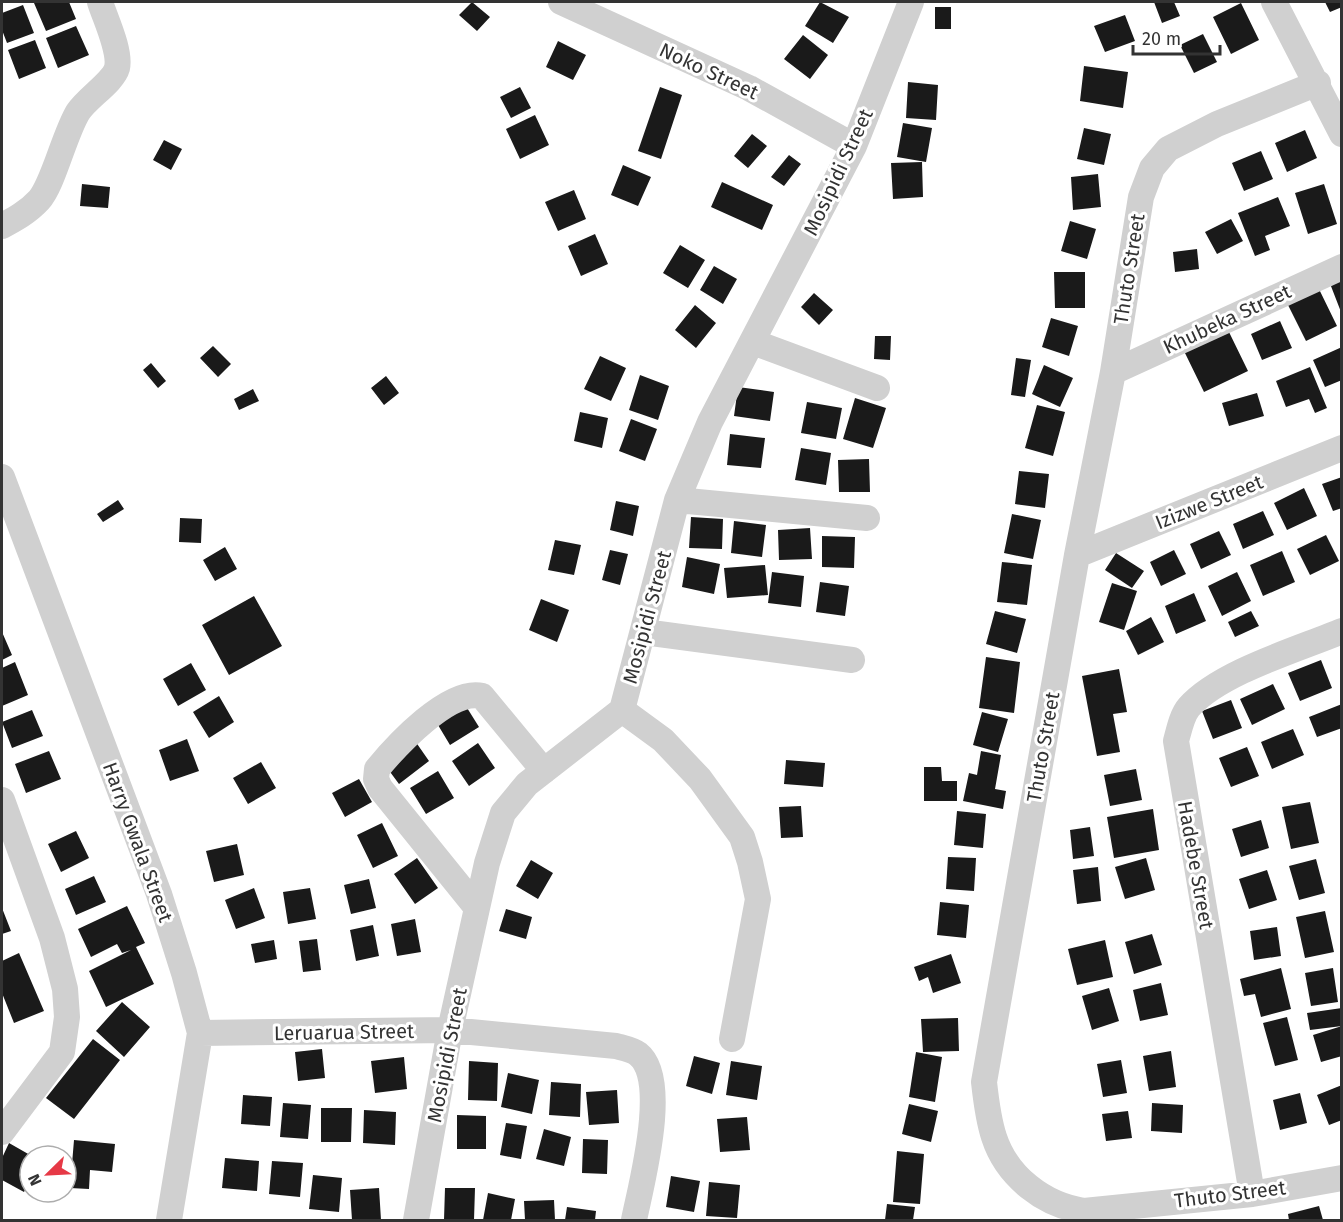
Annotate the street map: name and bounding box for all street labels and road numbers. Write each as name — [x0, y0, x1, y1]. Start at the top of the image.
street label: Noko Street — [656, 38, 763, 105]
street label: Mosipidi Street — [798, 104, 878, 239]
street label: Thuto Street — [1108, 211, 1150, 326]
street label: Khubeka Street — [1159, 279, 1295, 359]
street label: Izizwe Street — [1152, 469, 1267, 534]
street label: Mosipidi Street — [618, 547, 677, 686]
street label: Thuto Street — [1021, 689, 1065, 804]
street label: Harry Gwala Street — [98, 759, 178, 926]
street label: Hadebe Street — [1173, 799, 1219, 932]
street label: Mosipidi Street — [422, 985, 472, 1124]
street label: Leruarua Street — [274, 1019, 415, 1045]
street label: Thuto Street — [1173, 1175, 1288, 1213]

